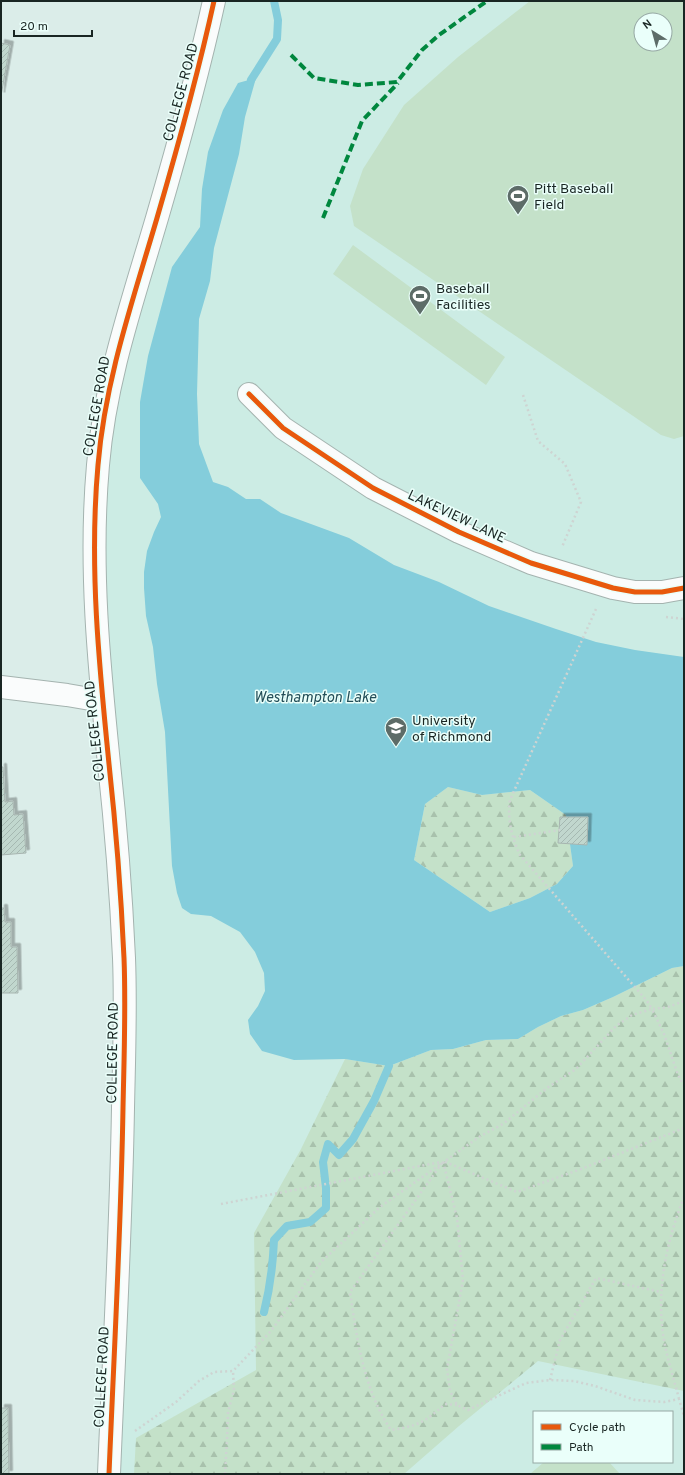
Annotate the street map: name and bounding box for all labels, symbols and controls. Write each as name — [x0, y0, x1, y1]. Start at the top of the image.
scale bar — [14, 12, 92, 38]
north arrow — [633, 12, 673, 52]
text: N — [640, 17, 655, 33]
text: 20 m — [20, 19, 48, 35]
street label: COLLEGE ROAD — [160, 41, 203, 144]
place label: Pitt Baseball Field — [534, 181, 613, 214]
sports icon: Pitt Baseball Field — [505, 183, 531, 216]
place label: Baseball Facilities — [436, 281, 491, 314]
sports icon: Baseball Facilities — [407, 283, 433, 316]
street label: COLLEGE ROAD — [80, 355, 115, 458]
street label: LAKEVIEW LANE — [405, 487, 508, 548]
street label: COLLEGE ROAD — [82, 679, 109, 782]
water label: Westhampton Lake — [254, 689, 376, 708]
place label: University of Richmond — [412, 713, 491, 746]
school or university icon: University of Richmond — [383, 715, 409, 748]
street label: COLLEGE ROAD — [104, 1002, 123, 1104]
street label: COLLEGE ROAD — [91, 1326, 114, 1428]
legend — [533, 1411, 673, 1463]
text: Cycle path — [569, 1420, 626, 1436]
text: Path — [569, 1440, 594, 1456]

